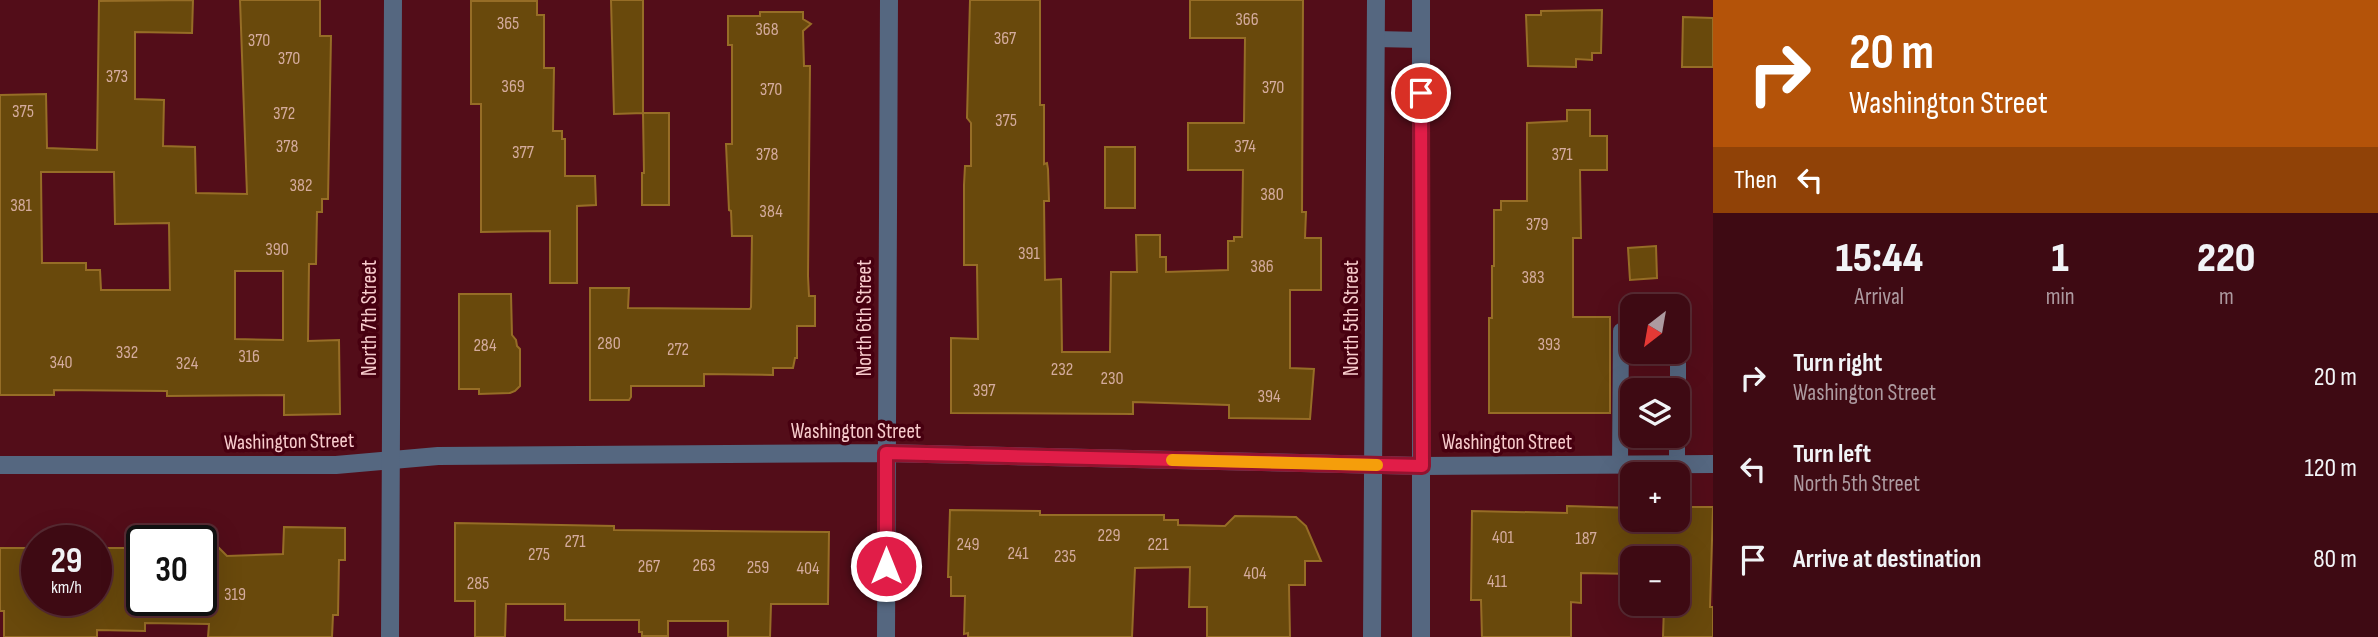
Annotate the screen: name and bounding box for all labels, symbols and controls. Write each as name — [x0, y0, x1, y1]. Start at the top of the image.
house number: 366 — [1235, 9, 1259, 30]
house number: 365 — [497, 13, 519, 34]
house number: 368 — [755, 19, 779, 40]
text: 20 m — [1849, 24, 1934, 83]
house number: 367 — [994, 28, 1017, 49]
icon: right — [1734, 28, 1825, 119]
house number: 370 — [248, 30, 270, 51]
house number: 370 — [278, 48, 300, 69]
pin — [1391, 63, 1451, 123]
house number: 373 — [106, 66, 128, 87]
icon: arrive — [1402, 74, 1440, 112]
house number: 369 — [501, 76, 525, 97]
house number: 370 — [1262, 77, 1284, 98]
house number: 370 — [760, 79, 782, 100]
text: Washington Street — [1849, 84, 2048, 123]
house number: 375 — [12, 101, 34, 122]
house number: 372 — [273, 103, 295, 124]
house number: 375 — [995, 110, 1017, 131]
house number: 378 — [276, 136, 298, 157]
house number: 374 — [1234, 136, 1256, 157]
house number: 377 — [512, 142, 535, 163]
house number: 378 — [756, 144, 778, 165]
house number: 371 — [1551, 144, 1573, 165]
icon: left — [1791, 161, 1829, 199]
text: Then — [1734, 165, 1777, 196]
house number: 382 — [289, 175, 313, 196]
house number: 380 — [1260, 184, 1284, 205]
house number: 381 — [10, 195, 33, 216]
house number: 384 — [759, 201, 783, 222]
house number: 379 — [1526, 214, 1548, 235]
text: 15:44 — [1836, 233, 1923, 284]
text: 1 — [2052, 233, 2069, 284]
text: 220 — [2197, 233, 2255, 284]
house number: 390 — [265, 239, 289, 260]
house number: 391 — [1018, 243, 1041, 264]
house number: 386 — [1250, 256, 1274, 277]
street label: North 7th Street — [357, 260, 382, 376]
street label: North 6th Street — [852, 260, 877, 376]
street label: North 5th Street — [1339, 260, 1364, 376]
house number: 383 — [1522, 267, 1544, 288]
text: Arrival — [1855, 283, 1904, 311]
text: min — [2046, 283, 2075, 311]
text: m — [2219, 283, 2234, 311]
north arrow — [1620, 294, 1690, 364]
map controls — [1620, 294, 1690, 616]
house number: 280 — [597, 333, 621, 354]
house number: 393 — [1537, 334, 1561, 355]
house number: 284 — [473, 335, 497, 356]
house number: 272 — [667, 339, 689, 360]
house number: 332 — [116, 342, 138, 363]
house number: 316 — [238, 346, 260, 367]
text: Turn right — [1793, 348, 1882, 379]
house number: 340 — [49, 352, 73, 373]
house number: 324 — [176, 353, 199, 374]
house number: 232 — [1051, 359, 1073, 380]
icon: right — [1734, 359, 1772, 397]
text: 20 m — [2314, 362, 2357, 393]
house number: 230 — [1100, 368, 1124, 389]
button: layers — [1620, 378, 1690, 448]
text: Washington Street — [1793, 379, 1936, 407]
house number: 397 — [973, 380, 996, 401]
house number: 394 — [1257, 386, 1281, 407]
street label: Washington Street — [791, 419, 921, 444]
street label: Washington Street — [224, 428, 354, 455]
street label: Washington Street — [1442, 430, 1572, 455]
text: Turn left — [1793, 439, 1871, 470]
icon: left — [1734, 450, 1772, 488]
text: 120 m — [2304, 453, 2357, 484]
button: + — [1620, 462, 1690, 532]
text: North 5th Street — [1793, 470, 1920, 498]
speed limit sign: 30 — [126, 525, 217, 616]
house number: 229 — [1098, 525, 1120, 546]
house number: 401 — [1492, 527, 1515, 548]
house number: 187 — [1575, 528, 1597, 549]
position arrow — [849, 529, 923, 603]
house number: 271 — [564, 531, 586, 552]
house number: 249 — [957, 534, 979, 555]
house number: 221 — [1147, 534, 1169, 555]
text: 29 — [51, 540, 82, 583]
icon: arrive — [1734, 541, 1772, 579]
house number: 241 — [1007, 543, 1029, 564]
house number: 275 — [528, 544, 550, 565]
text: Arrive at destination — [1793, 544, 1981, 575]
text: 80 m — [2313, 544, 2357, 575]
house number: 235 — [1054, 546, 1076, 567]
button: − — [1620, 546, 1690, 616]
house number: 263 — [693, 555, 715, 576]
house number: 267 — [638, 556, 661, 577]
house number: 259 — [747, 557, 769, 578]
house number: 404 — [796, 558, 820, 579]
house number: 404 — [1243, 563, 1267, 584]
house number: 411 — [1487, 571, 1508, 592]
house number: 285 — [467, 573, 489, 594]
text: km/h — [51, 577, 82, 598]
house number: 319 — [224, 584, 246, 605]

